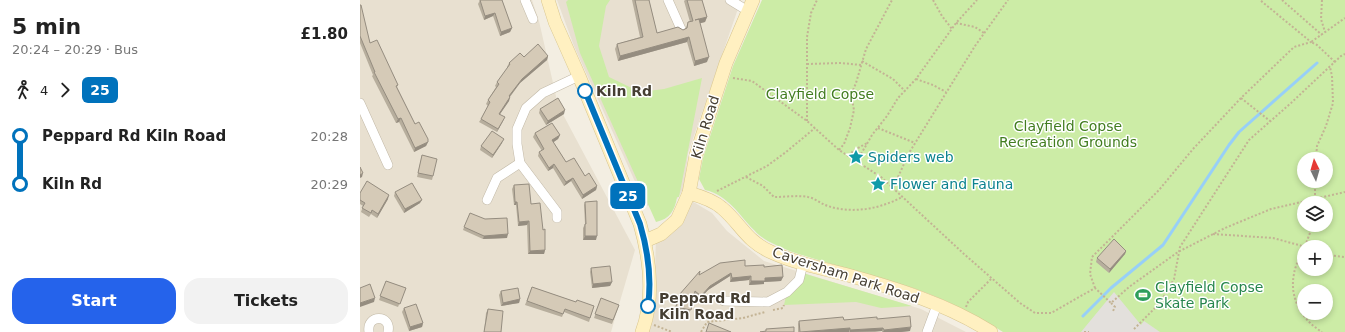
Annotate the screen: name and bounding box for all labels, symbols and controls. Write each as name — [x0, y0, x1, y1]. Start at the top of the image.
text: 5 min — [12, 14, 81, 39]
text: £1.80 — [301, 25, 348, 43]
text: 20:24 – 20:29 · Bus — [12, 42, 138, 57]
icon: walk — [12, 79, 34, 101]
icon: forward — [54, 79, 76, 101]
text: 25 — [90, 82, 110, 98]
text: 4 — [40, 83, 48, 98]
marker: Kiln Rd — [577, 83, 593, 99]
place label: Kiln Rd — [596, 83, 652, 99]
park label: Clayfield Copse — [766, 86, 874, 102]
street label: Kiln Road — [688, 93, 722, 161]
park label: Clayfield Copse Recreation Grounds — [999, 118, 1137, 150]
text: Peppard Rd Kiln Road — [42, 127, 226, 145]
text: 20:28 — [311, 129, 348, 144]
place icon: Spiders web — [847, 148, 865, 166]
place label: Spiders web — [868, 149, 954, 165]
north arrow — [1297, 152, 1333, 188]
map controls — [1297, 152, 1333, 320]
text: Kiln Rd — [42, 175, 102, 193]
place icon: Flower and Fauna — [869, 175, 887, 193]
place label: Flower and Fauna — [890, 176, 1013, 192]
text: 20:29 — [311, 177, 348, 192]
line badge: 25 — [610, 183, 646, 209]
text: 25 — [618, 188, 638, 204]
button: layers — [1297, 196, 1333, 232]
button: + — [1297, 240, 1333, 276]
street label: Caversham Park Road — [770, 244, 922, 306]
button: Start — [12, 278, 176, 324]
button: Tickets — [184, 278, 348, 324]
place label: Clayfield Copse Skate Park — [1155, 279, 1263, 311]
button: − — [1297, 284, 1333, 320]
sports icon: Clayfield Copse Skate Park — [1134, 286, 1152, 304]
place label: Peppard Rd Kiln Road — [659, 290, 751, 322]
marker: Peppard Rd Kiln Road — [640, 298, 656, 314]

